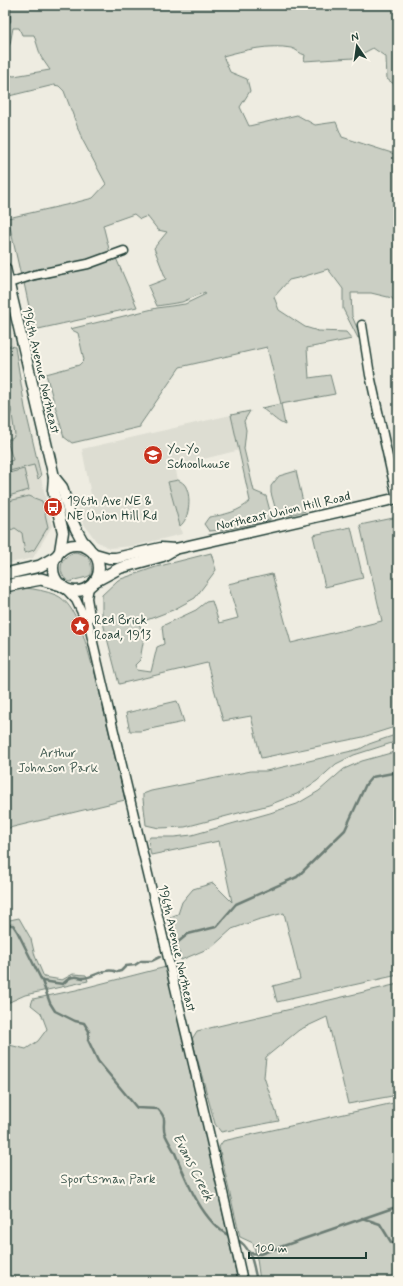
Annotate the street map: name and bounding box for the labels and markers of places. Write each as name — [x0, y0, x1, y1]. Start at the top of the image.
place label: Yo-Yo Schoolhouse — [167, 441, 230, 473]
school or university icon: Yo-Yo Schoolhouse — [142, 444, 164, 466]
place label: 196th Ave NE & NE Union Hill Rd — [67, 493, 157, 525]
bus stop icon: 196th Ave NE & NE Union Hill Rd — [42, 496, 64, 518]
place label: Red Brick Road, 1913 — [94, 612, 151, 644]
place icon: Red Brick Road, 1913 — [69, 615, 91, 637]

